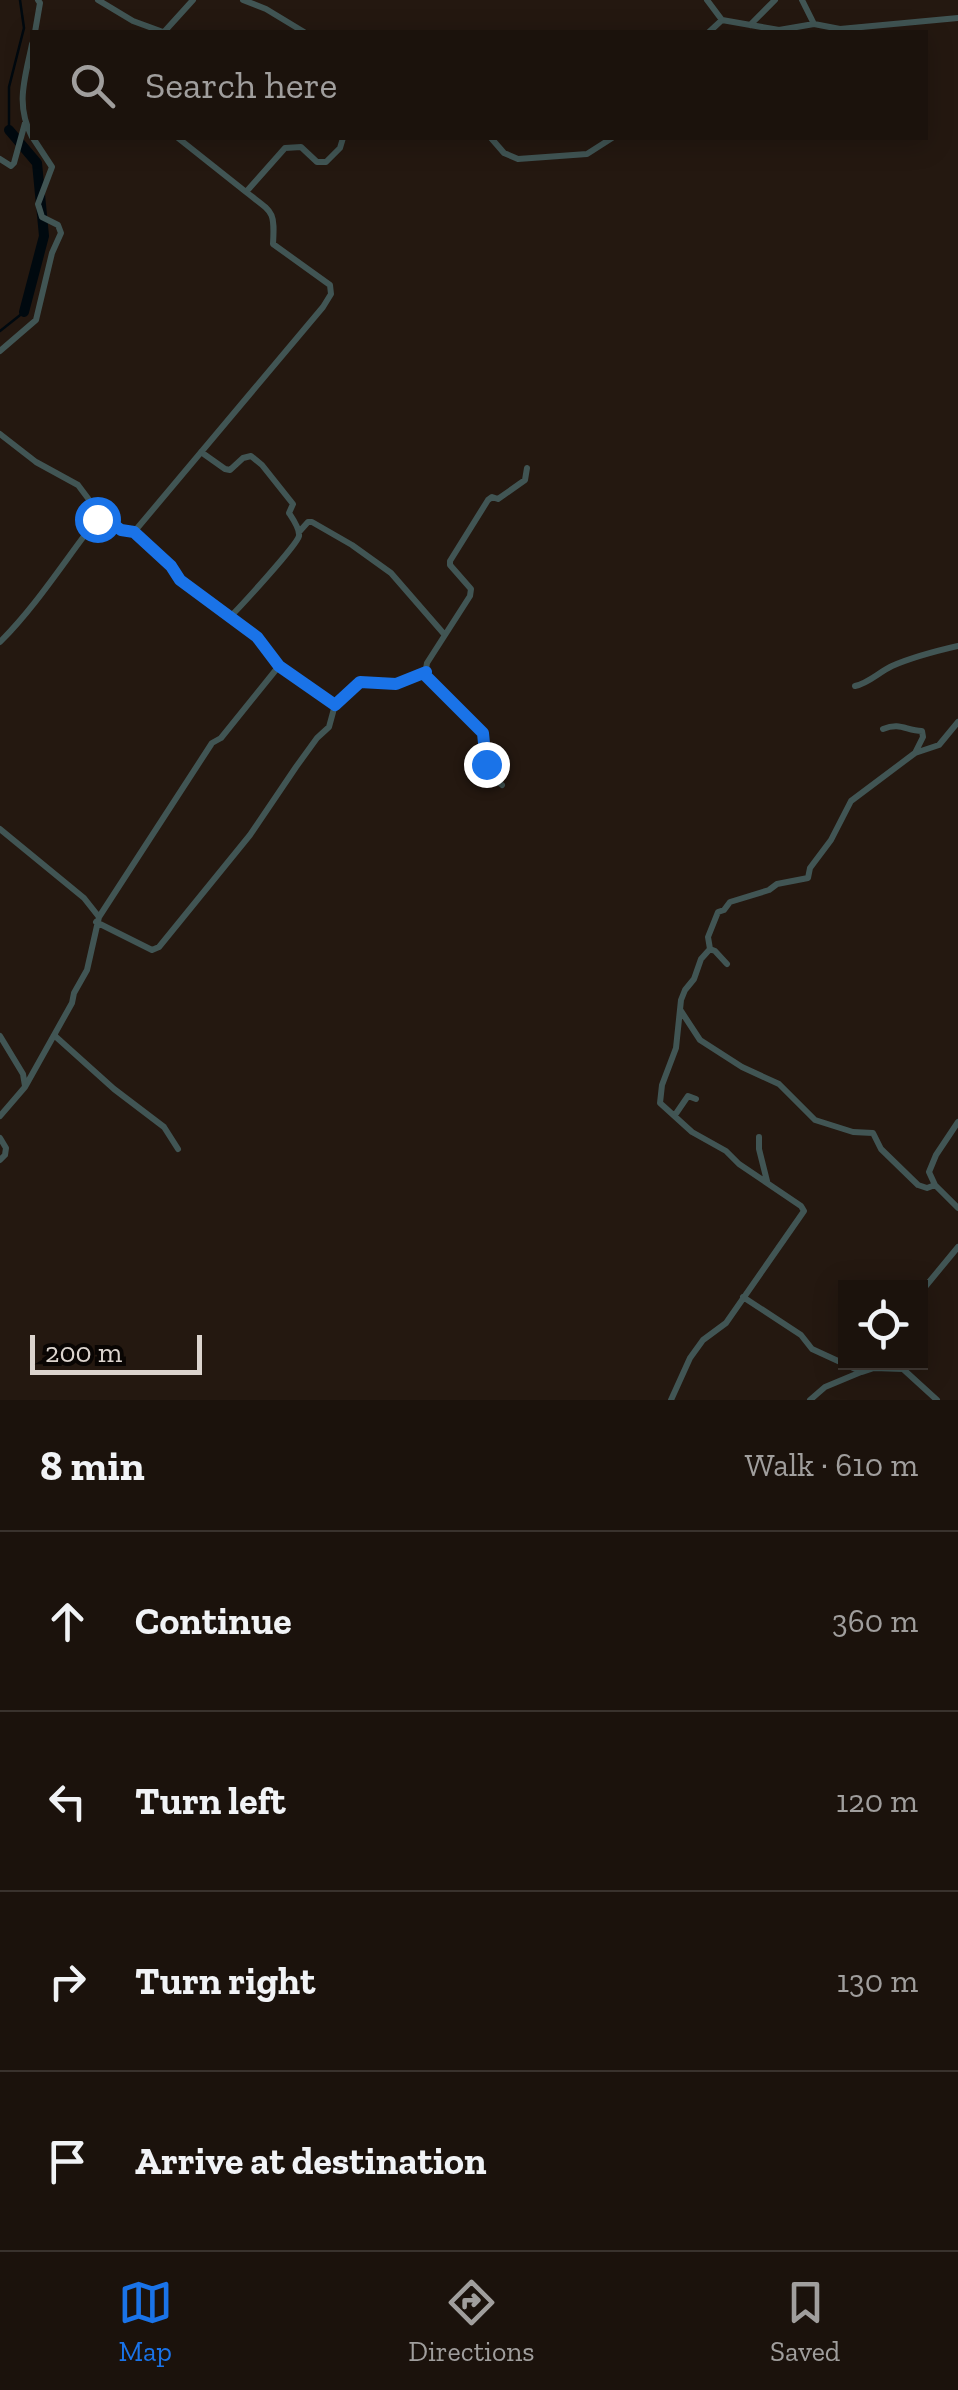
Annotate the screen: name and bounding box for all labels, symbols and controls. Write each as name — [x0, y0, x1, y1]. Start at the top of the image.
search box — [30, 30, 928, 140]
icon: search — [65, 58, 120, 113]
text: Search here — [145, 62, 337, 108]
route start — [75, 497, 121, 543]
route end — [464, 742, 510, 788]
map controls — [838, 1280, 928, 1370]
button: locate — [838, 1280, 928, 1370]
scale bar — [30, 1330, 202, 1374]
text: 200 m — [45, 1336, 122, 1369]
text: 8 min — [40, 1440, 145, 1491]
text: Walk · 610 m — [745, 1446, 918, 1484]
icon: ahead — [40, 1594, 95, 1649]
text: Continue — [135, 1598, 292, 1644]
text: 360 m — [832, 1602, 918, 1640]
icon: left — [40, 1774, 95, 1829]
text: Turn left — [135, 1778, 286, 1824]
text: 120 m — [836, 1782, 918, 1820]
icon: right — [40, 1954, 95, 2009]
text: Turn right — [135, 1958, 315, 2004]
text: 130 m — [837, 1962, 918, 2000]
icon: arrive — [40, 2134, 95, 2189]
text: Arrive at destination — [135, 2138, 486, 2184]
tab: Map — [118, 2275, 173, 2368]
tab: Directions — [408, 2275, 535, 2368]
tab: Saved — [770, 2275, 840, 2368]

